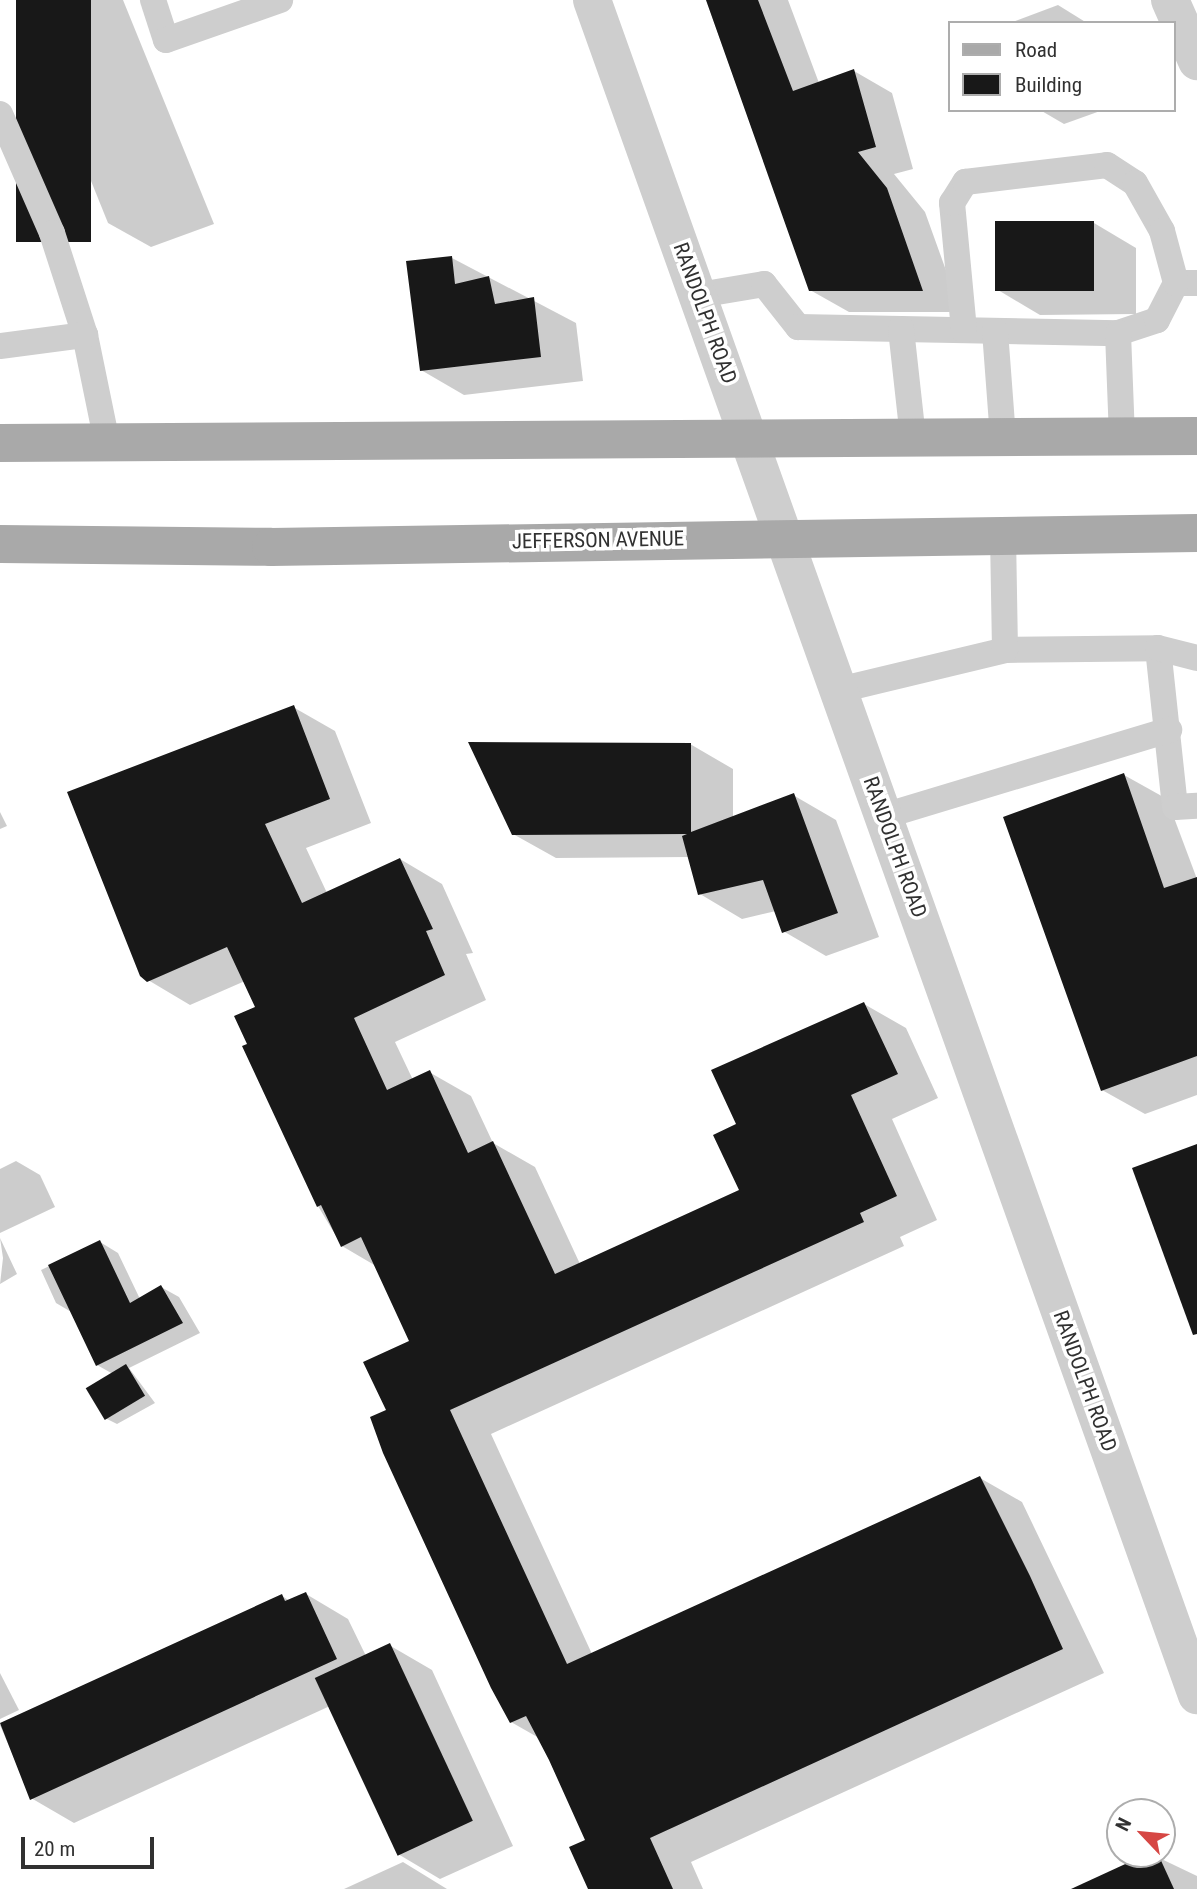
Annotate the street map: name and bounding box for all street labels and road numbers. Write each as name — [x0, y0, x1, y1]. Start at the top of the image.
street label: RANDOLPH ROAD — [668, 239, 742, 387]
street label: JEFFERSON AVENUE — [512, 526, 684, 554]
street label: RANDOLPH ROAD — [858, 773, 932, 921]
street label: RANDOLPH ROAD — [1048, 1307, 1122, 1455]

